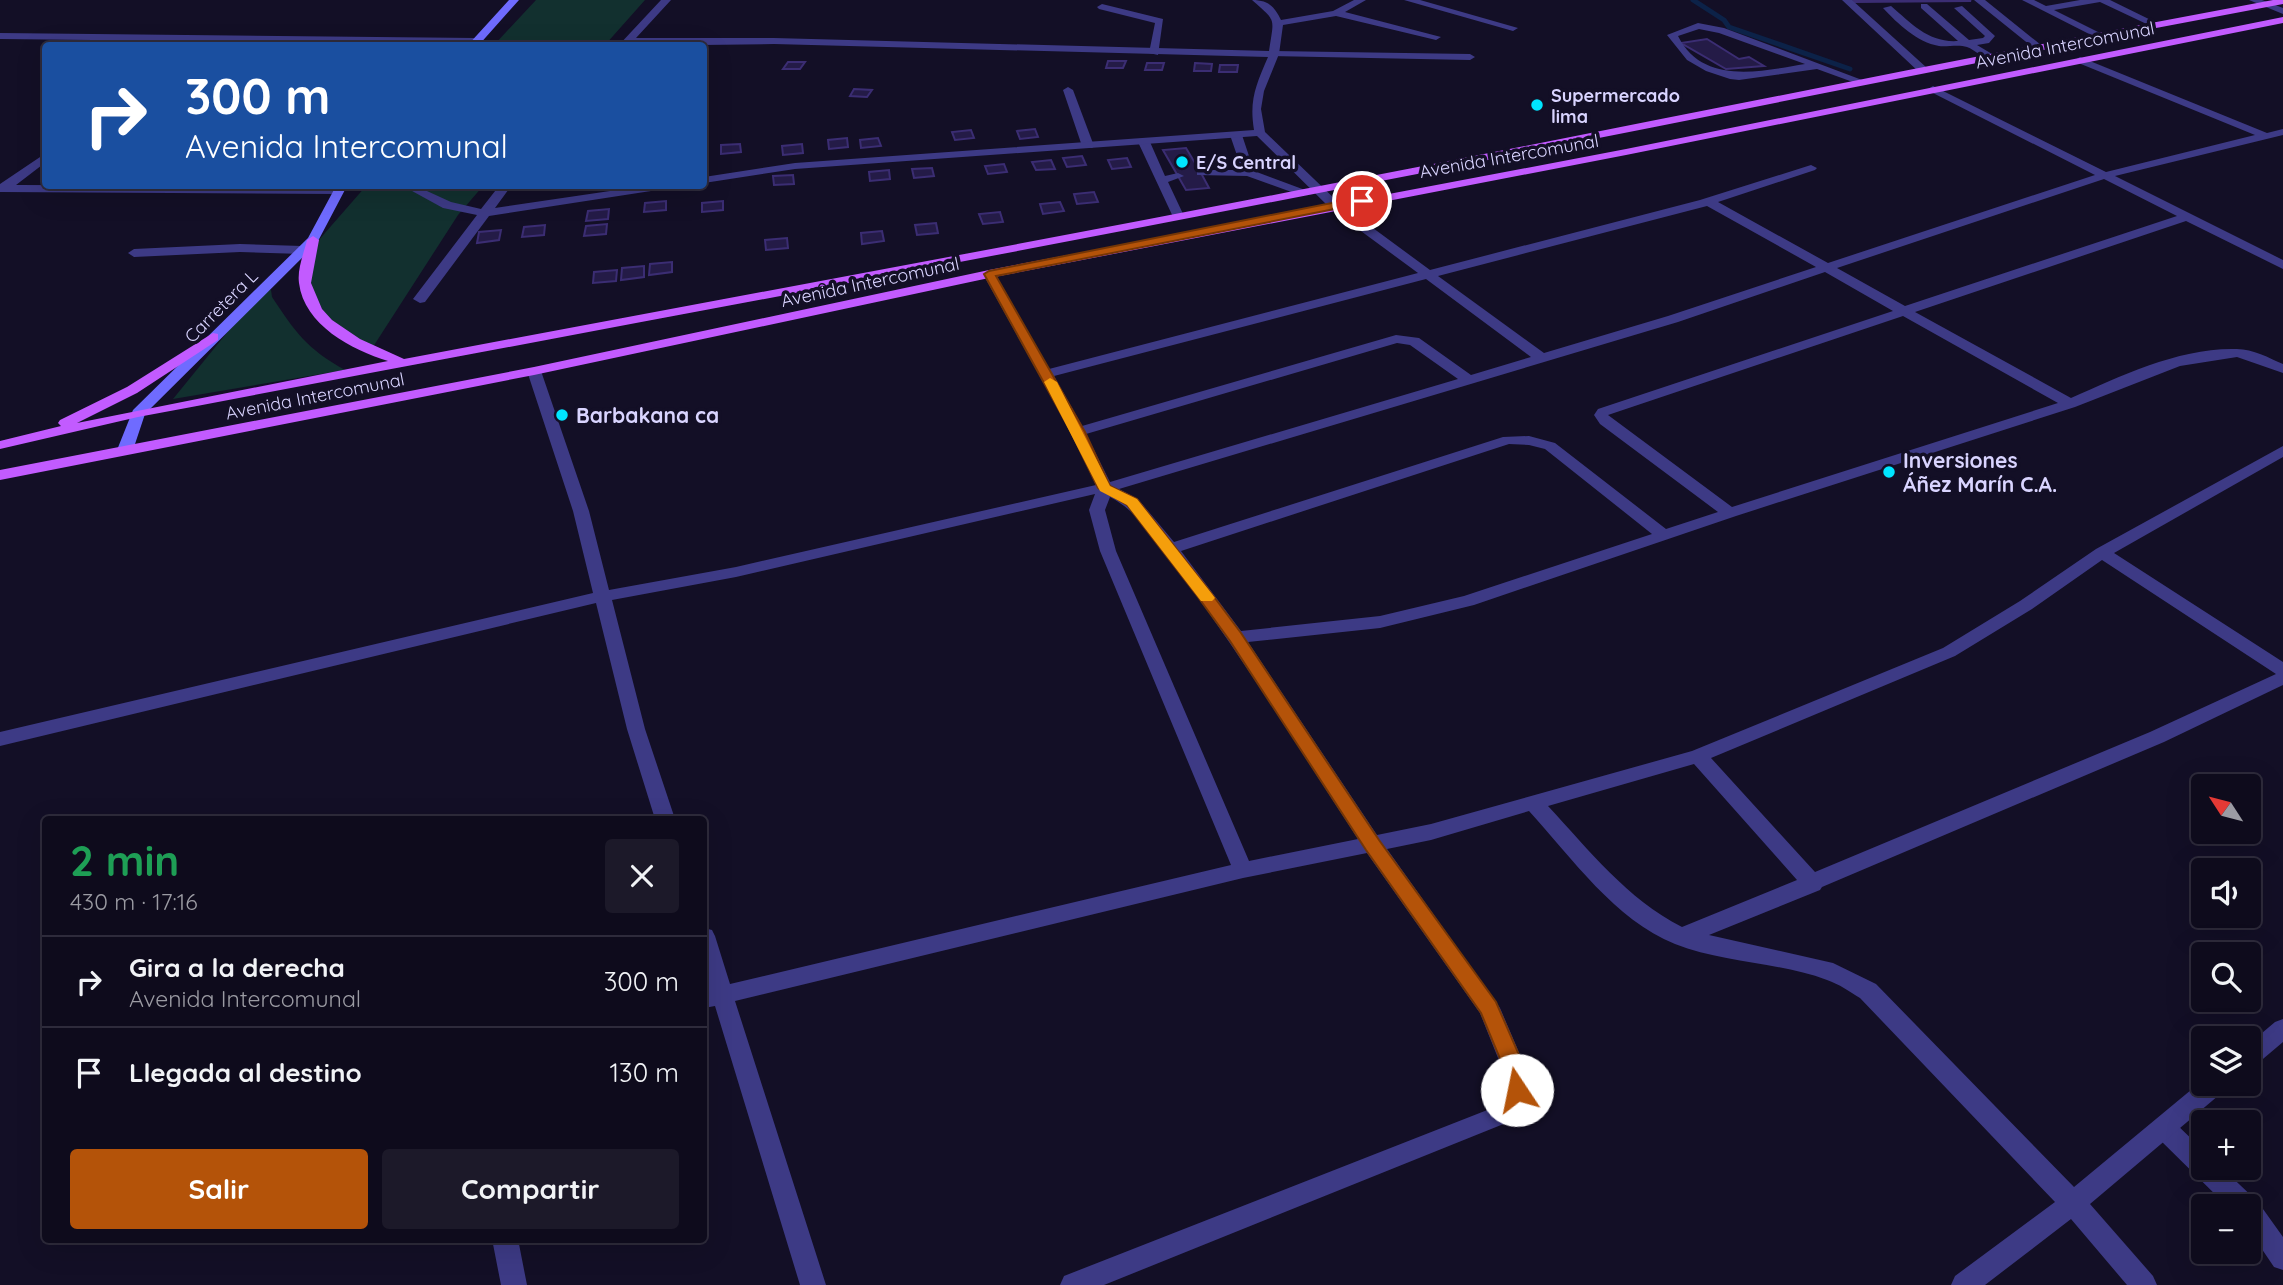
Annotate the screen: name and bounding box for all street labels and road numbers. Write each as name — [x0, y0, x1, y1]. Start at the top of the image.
street label: Avenida Intercomunal — [1974, 16, 2156, 74]
street label: Avenida Intercomunal — [1418, 129, 1600, 183]
street label: Avenida Intercomunal — [779, 252, 961, 312]
street label: Carretera L — [179, 264, 263, 348]
street label: Avenida Intercomunal — [224, 367, 406, 425]

